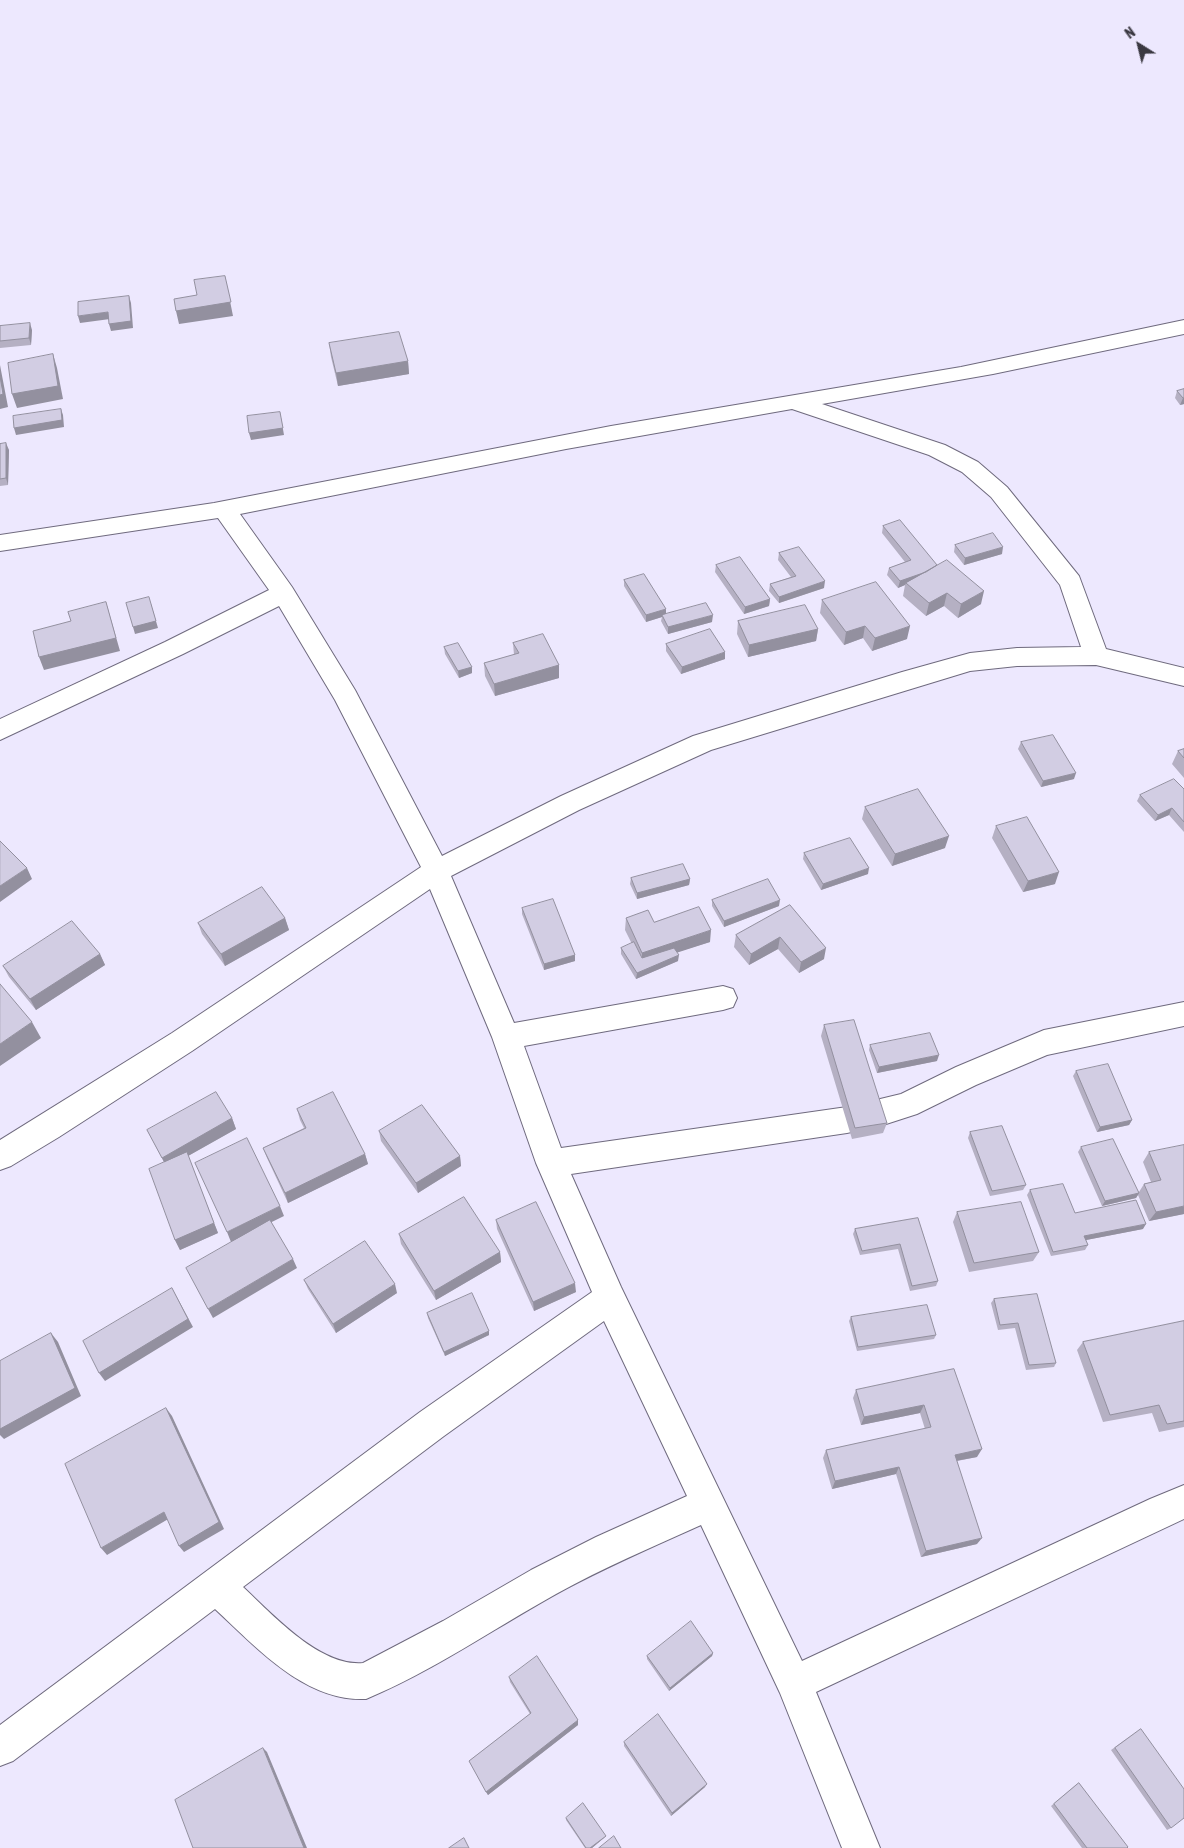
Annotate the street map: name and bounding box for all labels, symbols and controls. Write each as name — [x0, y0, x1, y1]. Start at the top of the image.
north arrow — [1114, 20, 1164, 70]
text: N — [1122, 24, 1138, 42]

